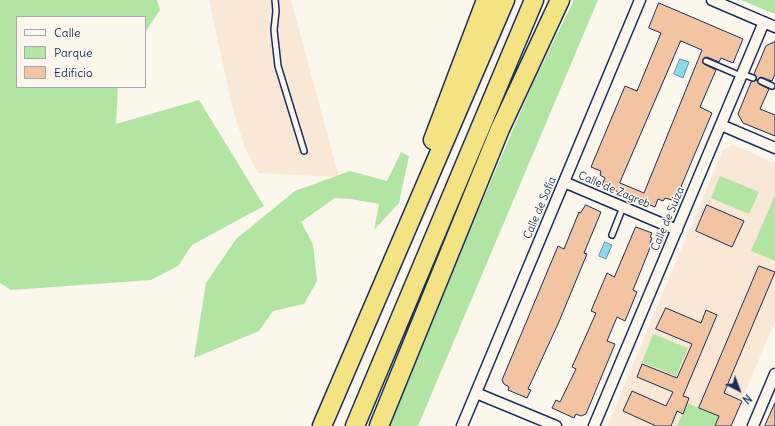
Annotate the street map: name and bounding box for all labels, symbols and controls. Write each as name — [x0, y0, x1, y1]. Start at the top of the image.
legend — [16, 16, 146, 88]
text: Calle — [54, 25, 81, 40]
text: Parque — [54, 45, 93, 60]
text: Edificio — [54, 65, 93, 80]
street label: Calle de Zagreb — [576, 169, 652, 211]
street label: Calle de Sofía — [521, 175, 559, 241]
street label: Calle de Suiza — [649, 185, 687, 253]
north arrow — [719, 370, 759, 410]
text: N — [740, 391, 755, 407]

